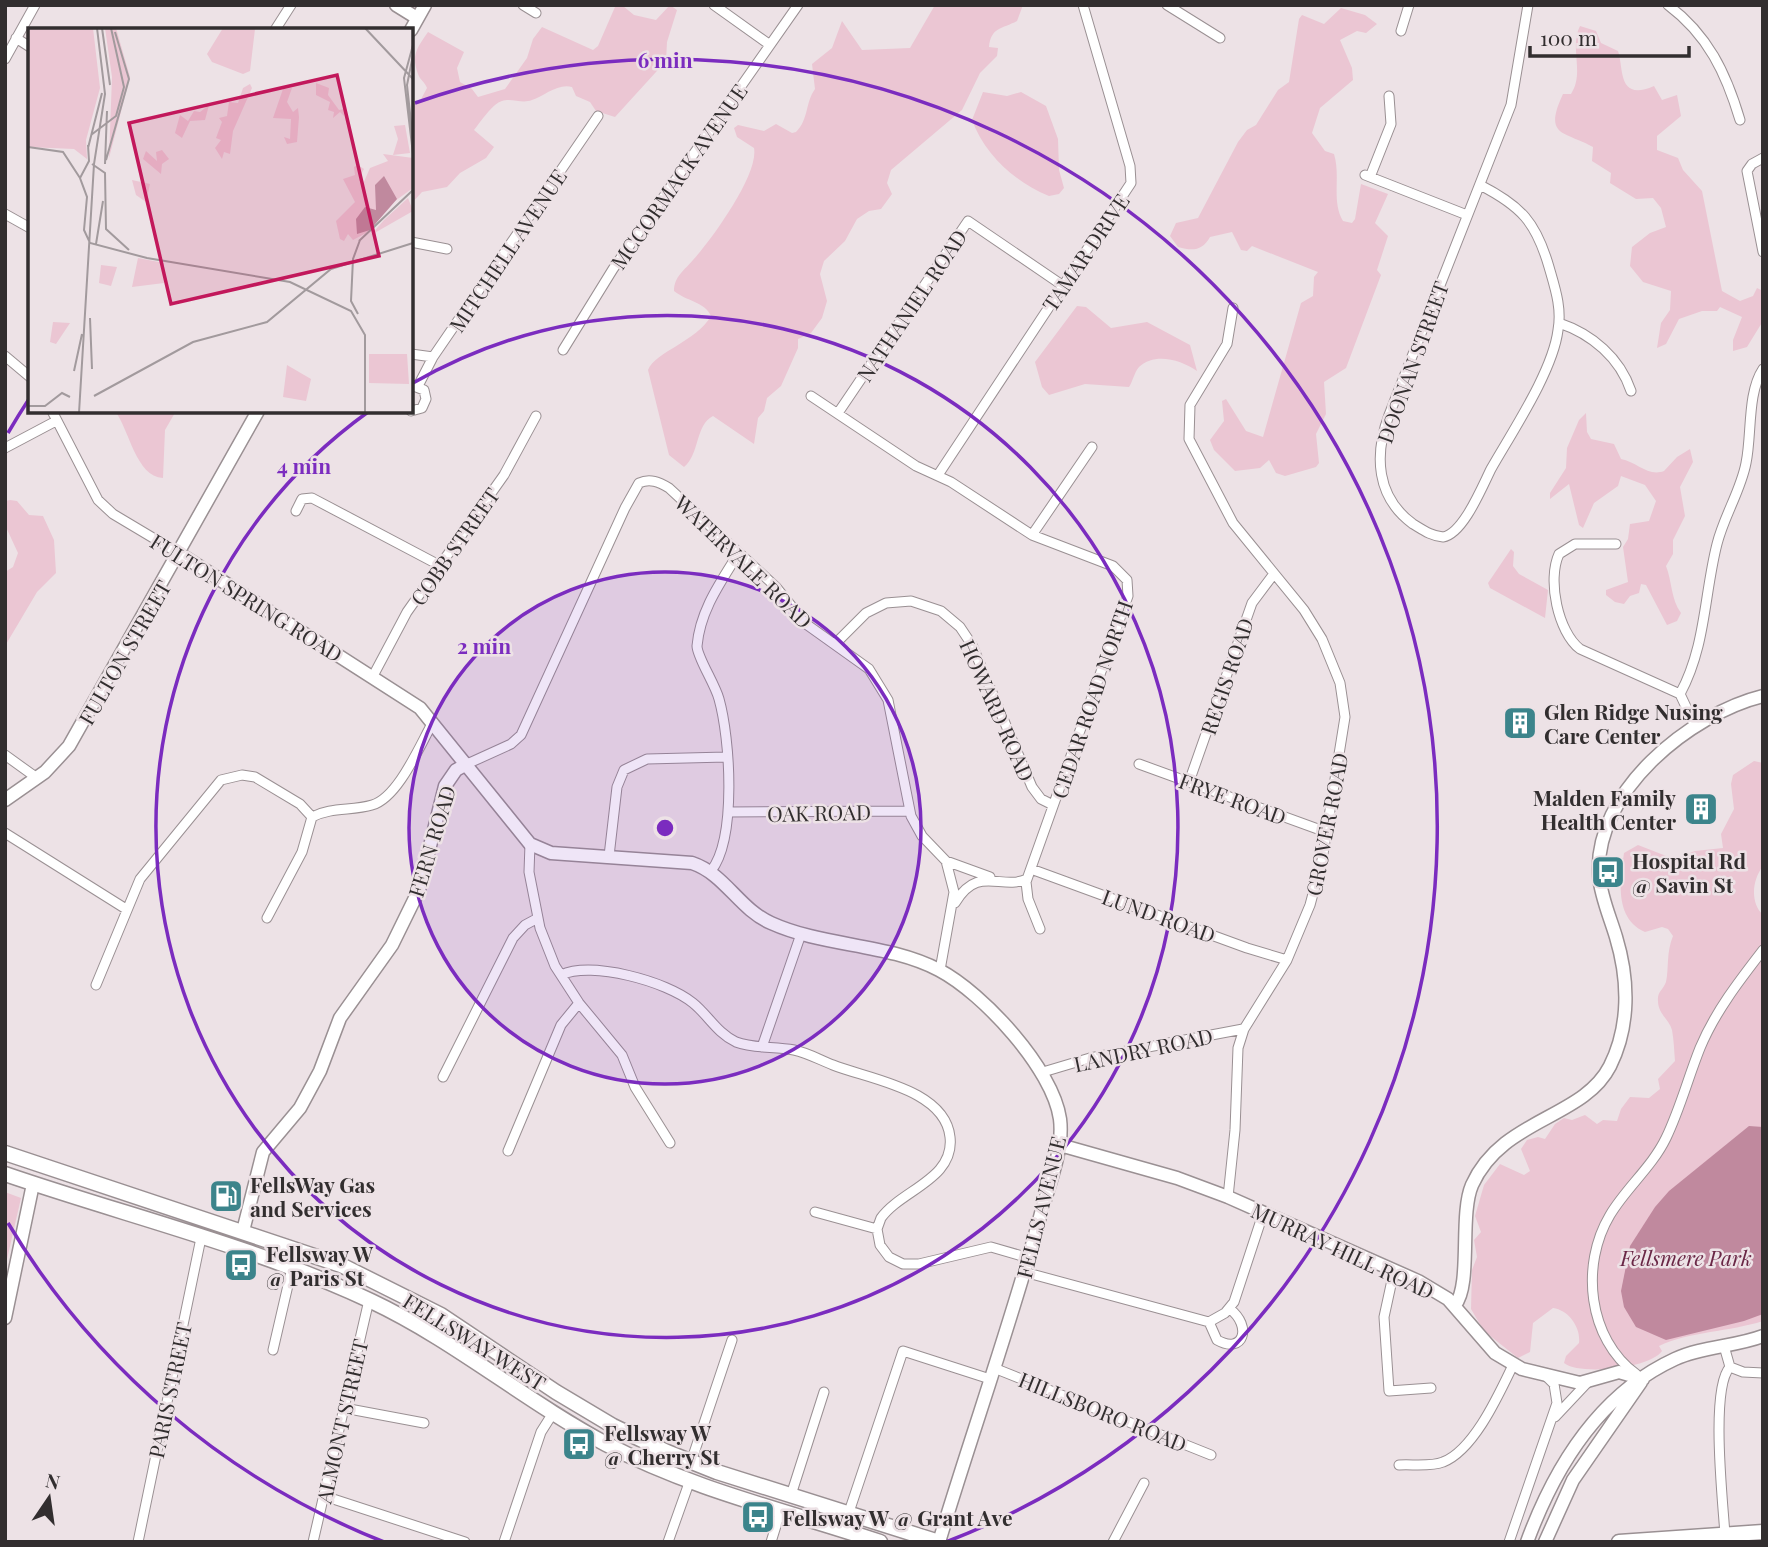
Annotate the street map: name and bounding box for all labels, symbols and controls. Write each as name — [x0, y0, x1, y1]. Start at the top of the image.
scale bar — [1530, 14, 1689, 58]
text: 100 m — [1540, 23, 1597, 51]
inset map — [28, 28, 413, 413]
text: 6 min — [637, 45, 693, 73]
street label: MCCORMACK AVENUE — [603, 78, 753, 274]
street label: MITCHELL AVENUE — [442, 163, 572, 337]
street label: TAMAR DRIVE — [1035, 188, 1135, 316]
street label: NATHANIEL ROAD — [850, 223, 972, 387]
street label: DOONAN STREET — [1370, 277, 1454, 447]
text: 4 min — [277, 451, 331, 479]
street label: COBB STREET — [403, 482, 505, 610]
street label: WATERVALE ROAD — [669, 487, 819, 634]
street label: FULTON SPRING ROAD — [146, 526, 348, 668]
street label: FULTON STREET — [71, 575, 177, 729]
street label: CEDAR ROAD NORTH — [1044, 596, 1138, 802]
street label: REGIS ROAD — [1193, 614, 1259, 738]
text: 2 min — [457, 631, 511, 659]
street label: HOWARD ROAD — [954, 635, 1042, 785]
place label: Glen Ridge Nusing Care Center — [1544, 697, 1723, 749]
building icon: Glen Ridge Nusing Care Center — [1501, 704, 1539, 742]
street label: GROVER ROAD — [1298, 750, 1354, 898]
street label: FRYE ROAD — [1176, 766, 1290, 830]
street label: FERN ROAD — [401, 782, 461, 900]
place label: Malden Family Health Center — [1533, 783, 1676, 835]
building icon: Malden Family Health Center — [1682, 790, 1720, 828]
street label: OAK ROAD — [767, 797, 871, 827]
centre of rings — [653, 816, 677, 840]
place label: Hospital Rd @ Savin St — [1632, 846, 1746, 898]
bus stop icon: Hospital Rd @ Savin St — [1589, 853, 1627, 891]
street label: LUND ROAD — [1098, 882, 1220, 948]
street label: LANDRY ROAD — [1071, 1021, 1215, 1077]
street label: FELLS AVENUE — [1009, 1133, 1071, 1281]
place label: FellsWay Gas and Services — [250, 1170, 375, 1222]
fuel station icon: FellsWay Gas and Services — [207, 1177, 245, 1215]
street label: MURRAY HILL ROAD — [1247, 1195, 1439, 1305]
place label: Fellsway W @ Paris St — [266, 1239, 374, 1291]
park label: Fellsmere Park — [1619, 1243, 1752, 1271]
bus stop icon: Fellsway W @ Paris St — [222, 1246, 260, 1284]
street label: FELLSWAY WEST — [398, 1286, 552, 1396]
street label: PARIS STREET — [141, 1320, 197, 1460]
street label: ALMONT STREET — [308, 1336, 374, 1507]
street label: HILLSBORO ROAD — [1015, 1365, 1191, 1457]
place label: Fellsway W @ Cherry St — [604, 1418, 721, 1470]
bus stop icon: Fellsway W @ Cherry St — [560, 1425, 598, 1463]
north arrow — [14, 1463, 84, 1533]
text: N — [43, 1466, 63, 1495]
bus stop icon: Fellsway W @ Grant Ave — [739, 1498, 777, 1536]
place label: Fellsway W @ Grant Ave — [782, 1503, 1012, 1531]

